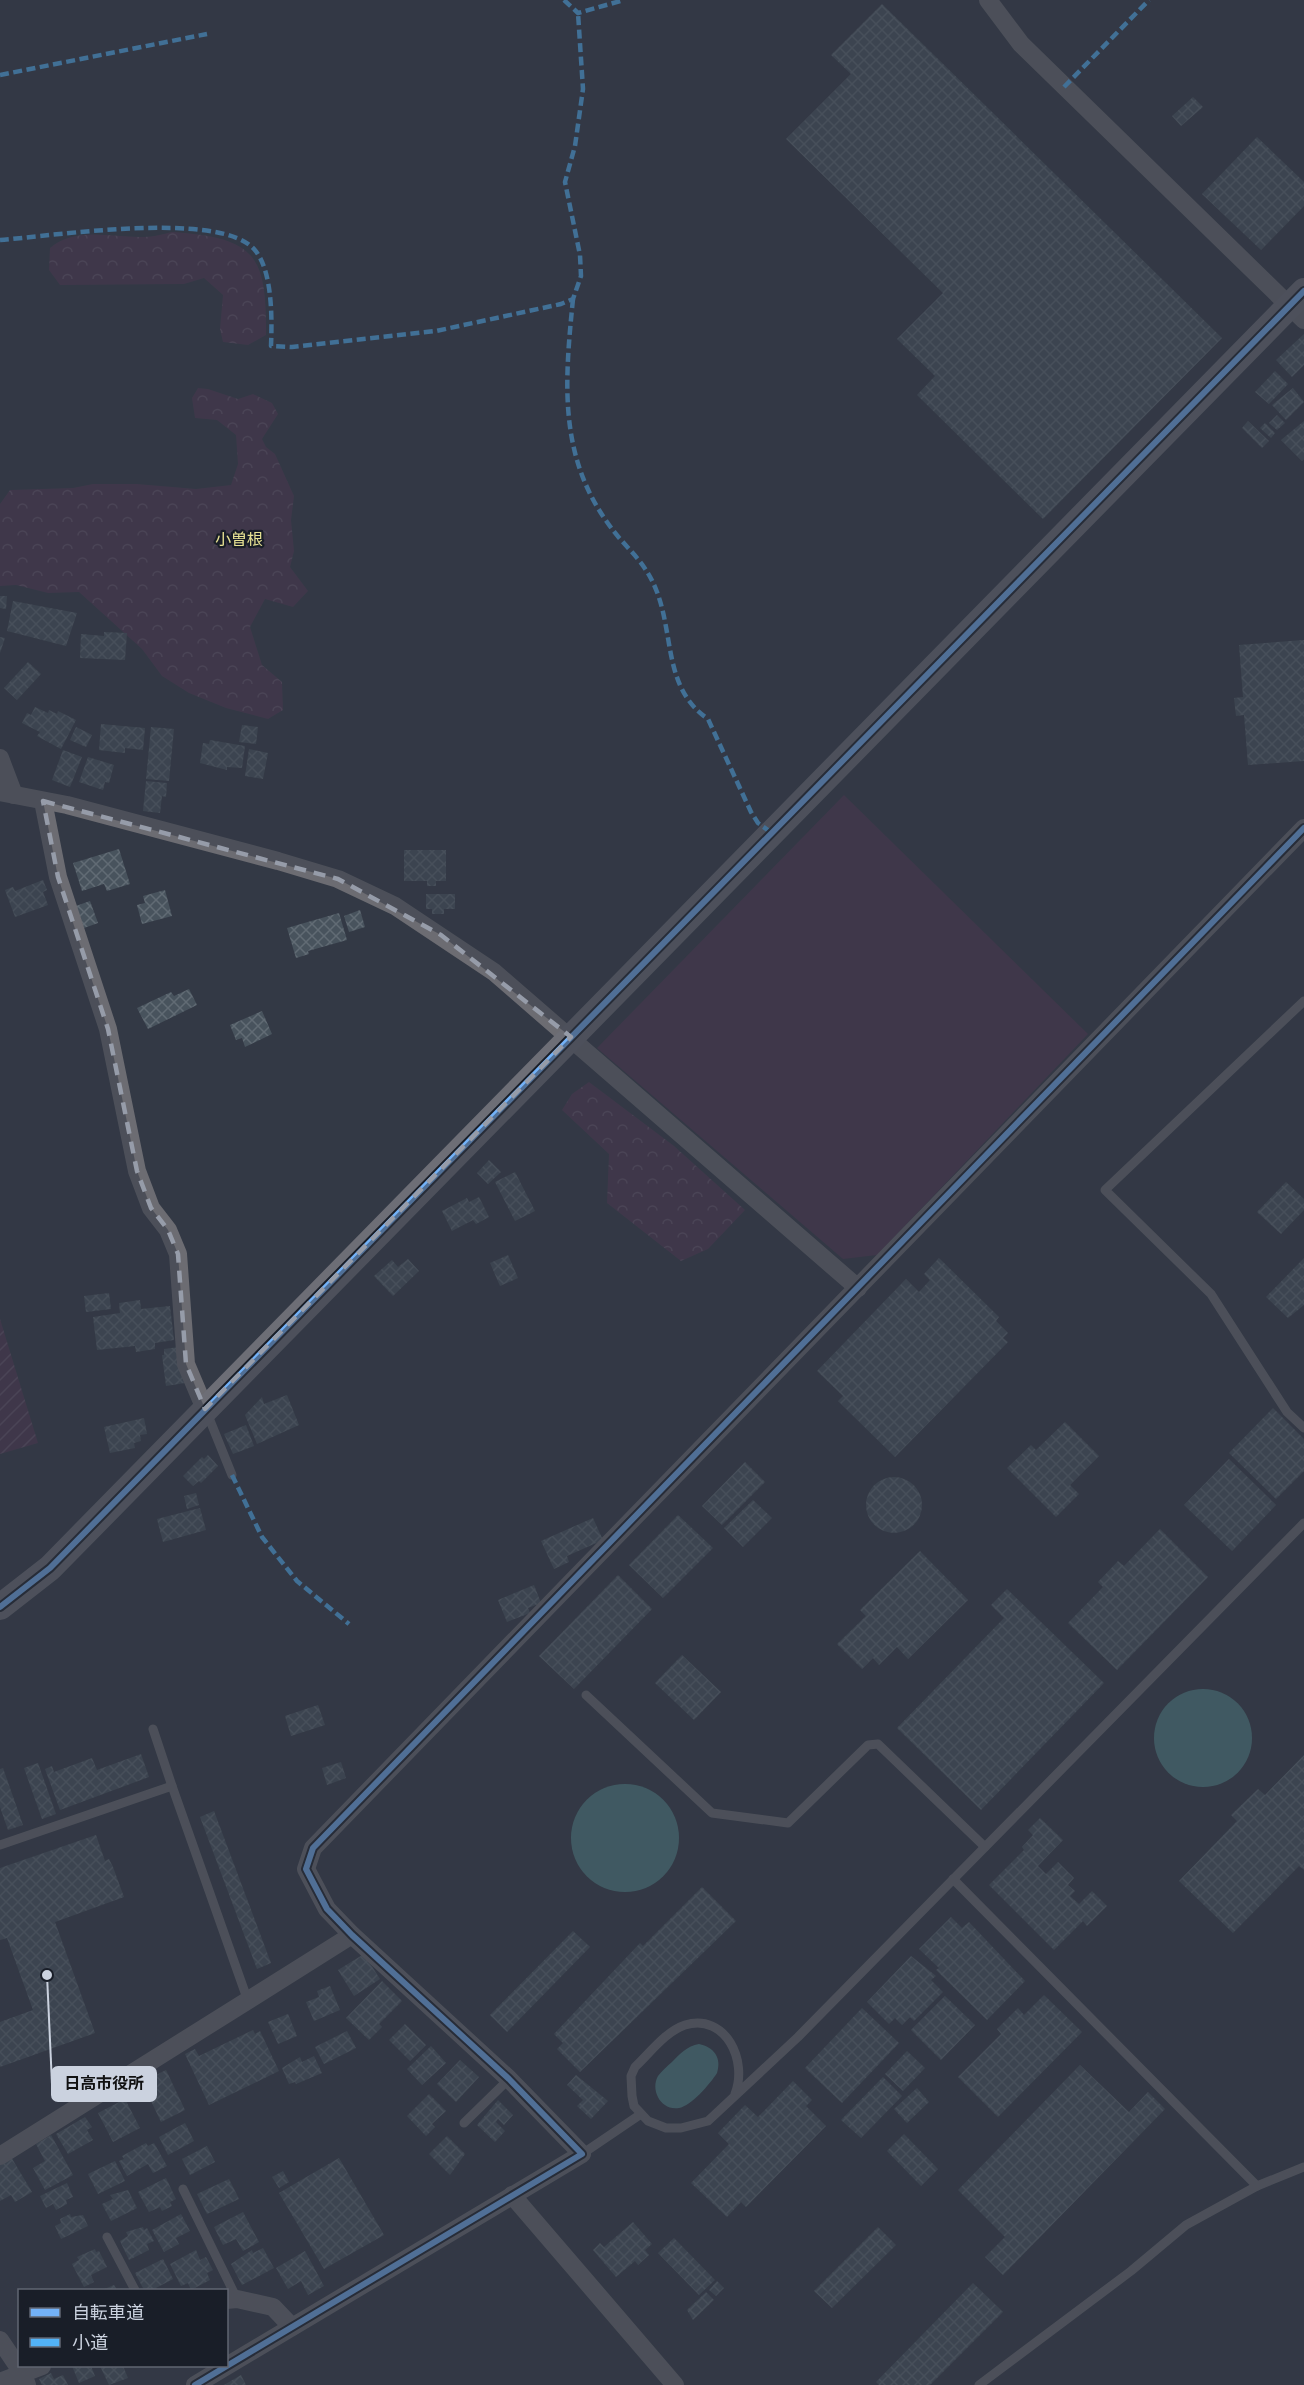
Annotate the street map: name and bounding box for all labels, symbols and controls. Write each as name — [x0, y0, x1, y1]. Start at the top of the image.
district label: 小曽根 — [215, 528, 263, 550]
callout: 日高市役所 — [52, 2067, 156, 2101]
text: 日高市役所 — [64, 2072, 144, 2094]
legend — [18, 2289, 228, 2367]
text: 自転車道 — [72, 2300, 144, 2324]
text: 小道 — [72, 2330, 108, 2354]

